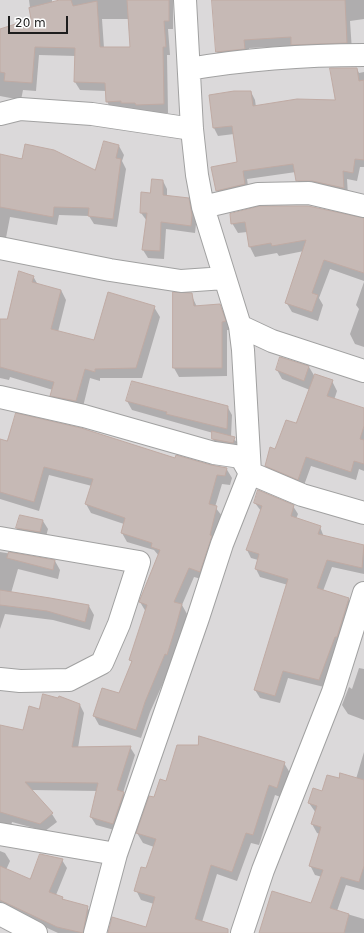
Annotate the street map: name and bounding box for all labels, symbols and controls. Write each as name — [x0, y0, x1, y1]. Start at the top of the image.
scale bar — [10, 8, 70, 34]
text: 20 m — [15, 16, 46, 30]

